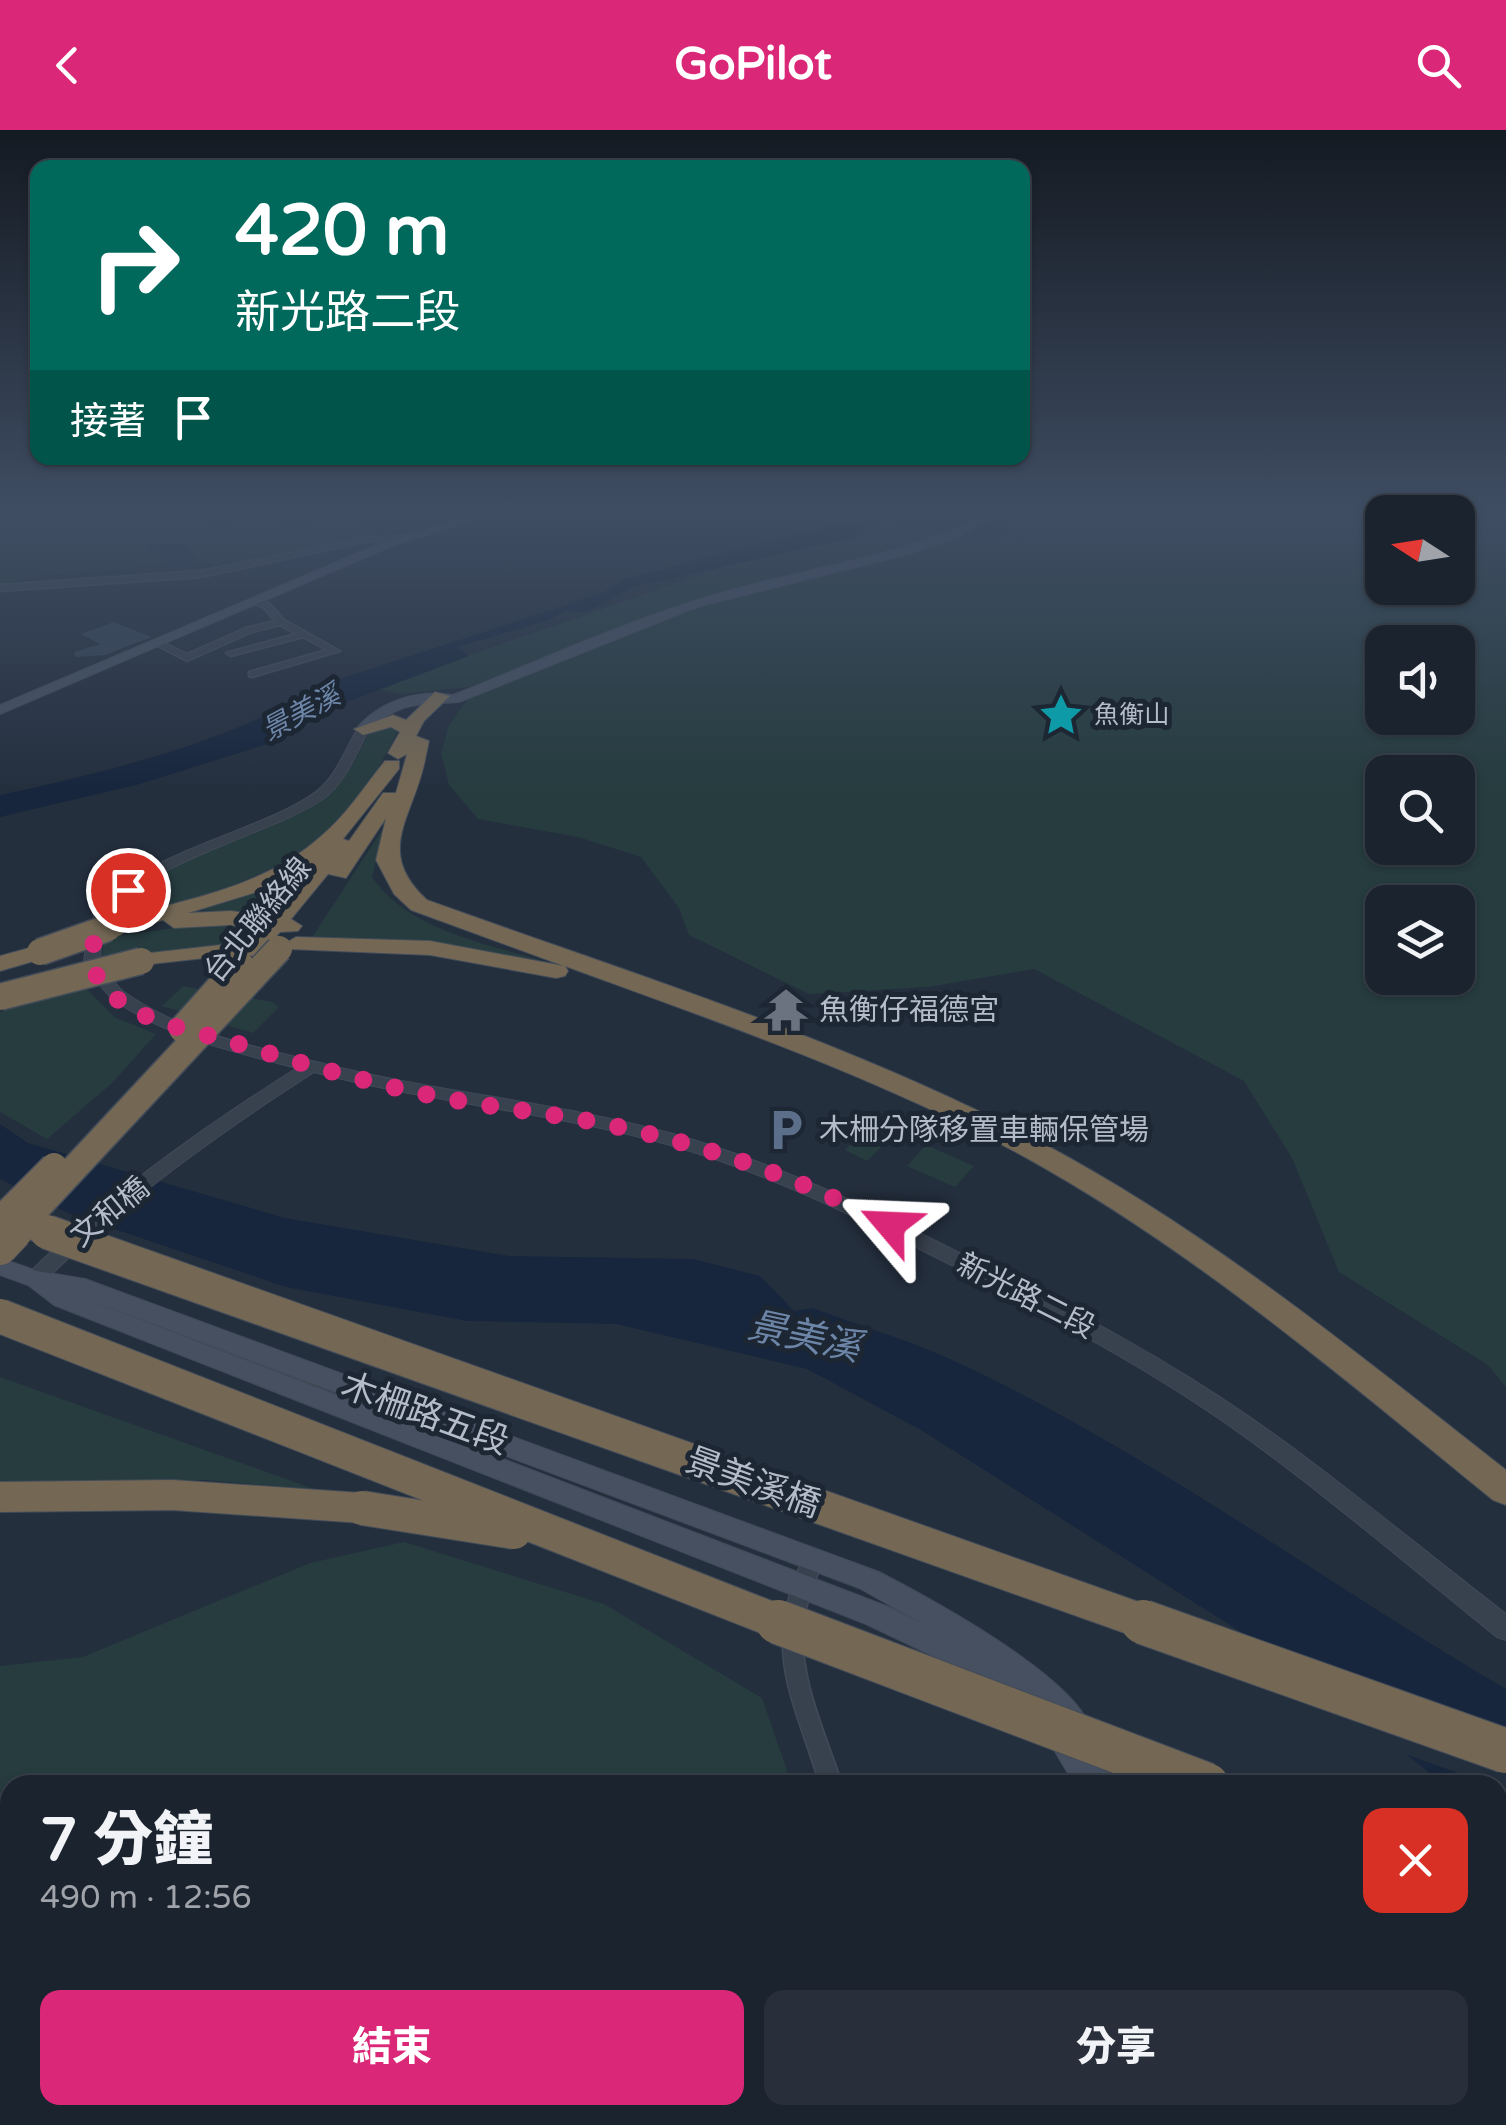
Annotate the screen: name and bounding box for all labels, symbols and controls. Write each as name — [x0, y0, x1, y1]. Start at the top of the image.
icon: back — [40, 38, 95, 93]
text: GoPilot — [674, 38, 832, 92]
icon: search — [1411, 38, 1466, 93]
text: 420 m — [235, 190, 449, 274]
icon: right — [70, 200, 200, 330]
text: 新光路二段 — [235, 286, 460, 340]
icon: arrive — [166, 390, 221, 445]
text: 接著 — [70, 399, 146, 445]
north arrow — [1365, 495, 1475, 605]
map controls — [1365, 495, 1475, 995]
button: sound — [1365, 625, 1475, 735]
water label: 景美溪 — [256, 676, 350, 748]
place icon: 魚衡山 — [1037, 691, 1085, 739]
place label: 魚衡山 — [1094, 700, 1169, 730]
button: search — [1365, 755, 1475, 865]
pin — [86, 848, 171, 933]
street label: 台北聯絡線 — [196, 850, 320, 990]
icon: arrive — [101, 863, 156, 918]
button: layers — [1365, 885, 1475, 995]
temple icon: 魚衡仔福德宮 — [762, 986, 810, 1034]
place label: 魚衡仔福德宮 — [819, 992, 999, 1029]
parking icon: 木柵分隊移置車輛保管場 — [762, 1106, 810, 1154]
place label: 木柵分隊移置車輛保管場 — [819, 1112, 1149, 1149]
street label: 文和橋 — [63, 1169, 157, 1255]
position arrow — [838, 1173, 942, 1277]
street label: 新光路二段 — [951, 1245, 1101, 1347]
water label: 景美溪 — [743, 1303, 869, 1372]
street label: 木柵路五段 — [336, 1364, 514, 1464]
street label: 景美溪橋 — [680, 1439, 826, 1527]
text: 7 分鐘 — [40, 1805, 213, 1877]
button: close — [1363, 1808, 1468, 1913]
text: 490 m · 12:56 — [40, 1879, 252, 1917]
button: 結束 — [40, 1990, 744, 2105]
button: 分享 — [764, 1990, 1468, 2105]

